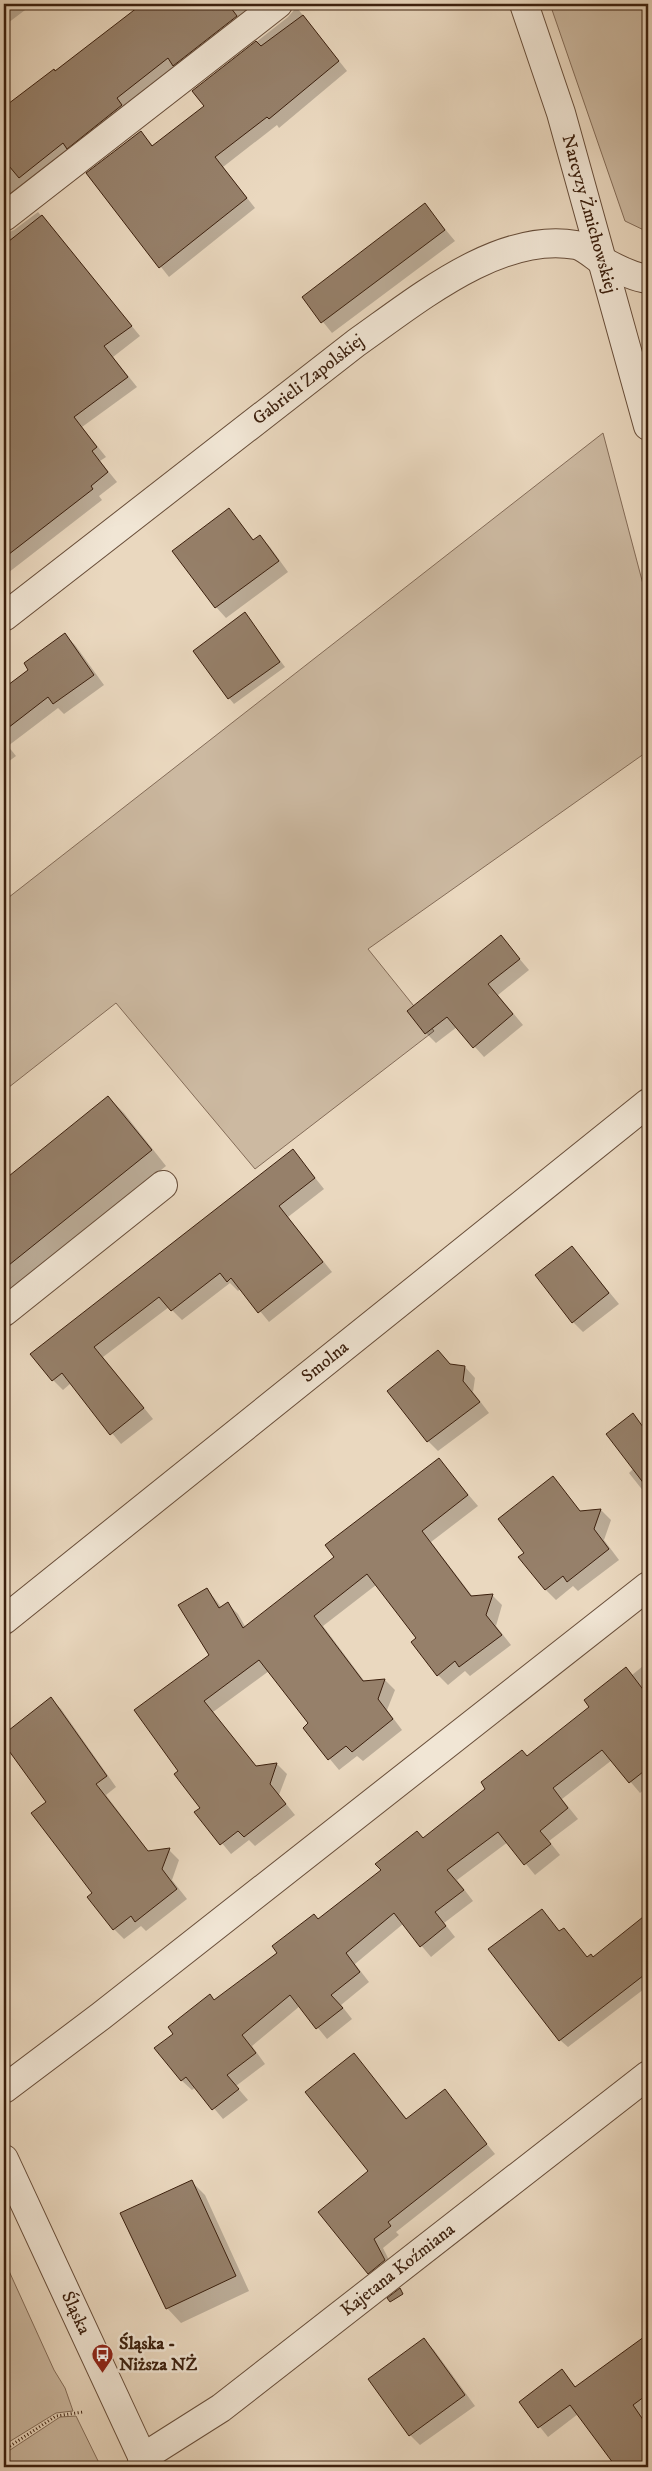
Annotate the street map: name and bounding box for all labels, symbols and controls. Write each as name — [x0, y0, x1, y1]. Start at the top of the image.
street label: Narcyzy Żmichowskiej — [557, 132, 622, 296]
street label: Gabrieli Zapolskiej — [249, 330, 368, 430]
street label: Smolna — [297, 1336, 354, 1388]
street label: Kajetana Koźmiana — [337, 2218, 460, 2321]
street label: Śląska — [56, 2288, 95, 2339]
place label: Śląska - Niższa NŻ — [119, 2332, 198, 2376]
bus stop icon: Śląska - Niższa NŻ — [91, 2342, 115, 2373]

